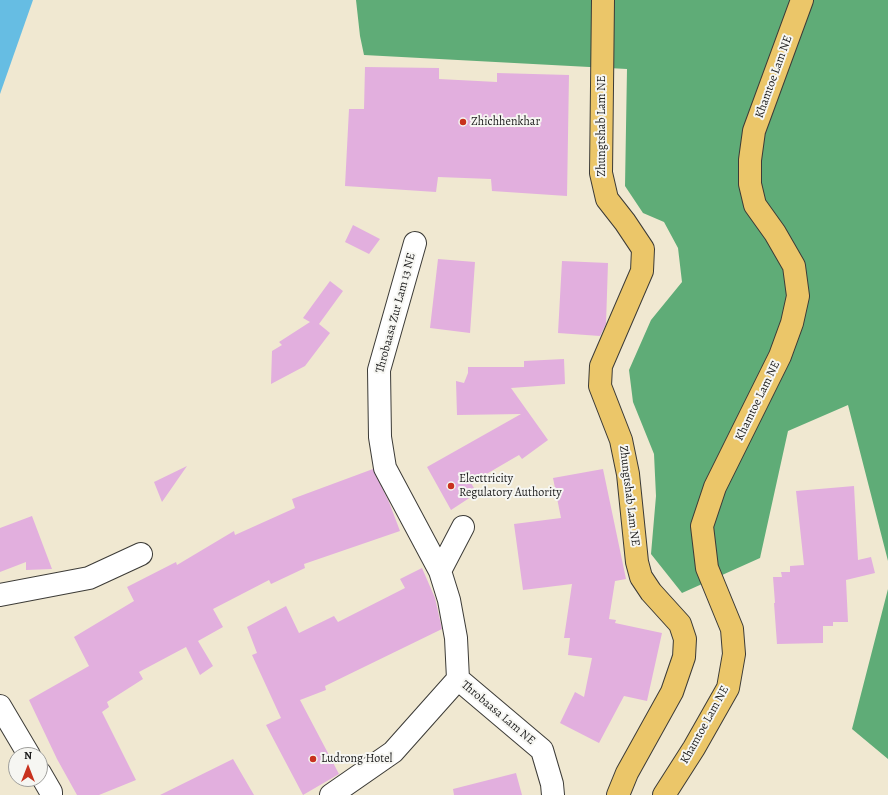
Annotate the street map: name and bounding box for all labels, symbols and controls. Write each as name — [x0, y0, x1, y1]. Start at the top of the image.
street label: Khamtoe Lam NE — [752, 34, 796, 120]
street label: Zhungtshab Lam NE — [595, 75, 609, 177]
place label: Zhichhenkhar — [471, 115, 540, 129]
marker: Zhichhenkhar — [458, 117, 468, 127]
street label: Throbaasa Zur Lam 13 NE — [373, 251, 419, 375]
street label: Khamtoe Lam NE — [732, 359, 784, 443]
street label: Zhungtshab Lam NE — [616, 445, 642, 547]
place label: Electtricity Regulatory Authority — [459, 472, 562, 500]
marker: Electtricity Regulatory Authority — [446, 481, 456, 491]
street label: Throbaasa Lam NE — [458, 678, 538, 748]
street label: Khamtoe Lam NE — [678, 683, 732, 767]
north arrow — [8, 747, 48, 787]
text: N — [24, 748, 32, 763]
place label: Ludrong Hotel — [321, 752, 392, 766]
marker: Ludrong Hotel — [308, 754, 318, 764]

